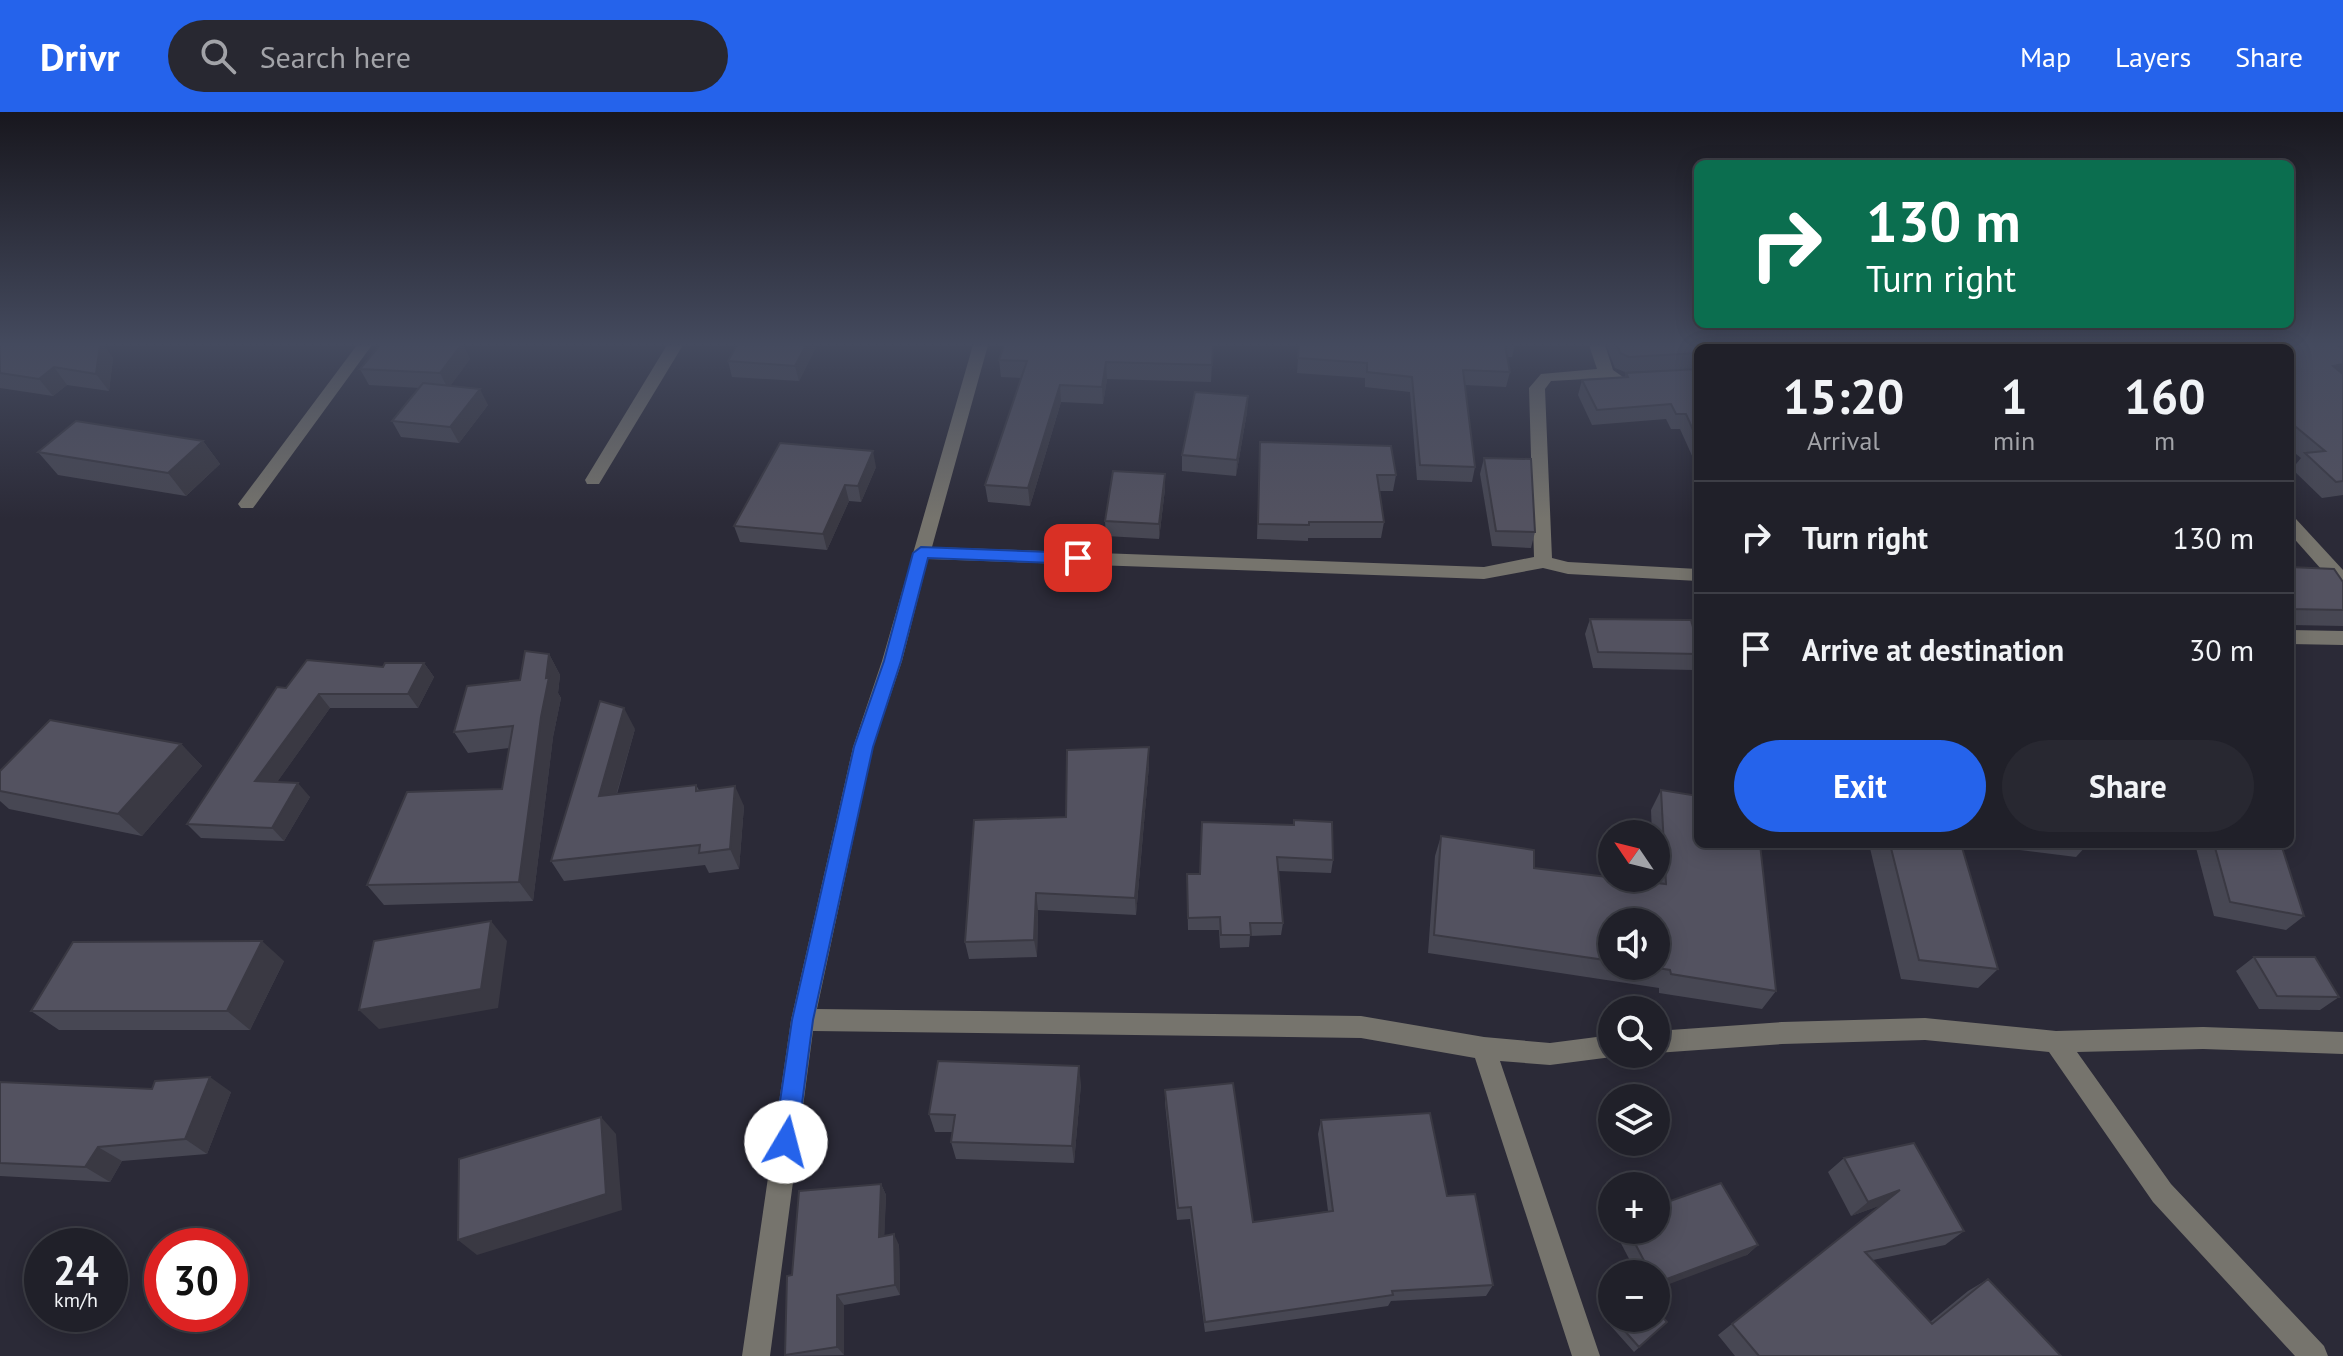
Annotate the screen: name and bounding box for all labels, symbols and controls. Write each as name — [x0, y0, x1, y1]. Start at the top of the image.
search box — [168, 20, 728, 92]
text: Drivr — [40, 32, 120, 81]
icon: search — [196, 34, 240, 78]
text: Search here — [260, 37, 411, 76]
text: Map — [2020, 38, 2071, 75]
text: Layers — [2115, 38, 2191, 75]
text: Share — [2235, 38, 2303, 75]
text: 130 m — [1866, 185, 2021, 257]
icon: right — [1734, 192, 1838, 296]
text: Turn right — [1866, 255, 2016, 302]
text: 15:20 — [1783, 365, 1904, 427]
text: 1 — [2000, 365, 2028, 427]
text: 160 — [2124, 365, 2205, 427]
text: Arrival — [1807, 424, 1880, 457]
text: min — [1993, 424, 2035, 457]
text: m — [2154, 424, 2175, 457]
icon: right — [1734, 515, 1778, 559]
text: Turn right — [1802, 518, 1928, 557]
text: 130 m — [2173, 518, 2254, 557]
pin — [1044, 524, 1112, 592]
icon: arrive — [1056, 536, 1100, 580]
icon: arrive — [1734, 627, 1778, 671]
text: Arrive at destination — [1802, 630, 2064, 669]
text: 30 m — [2189, 630, 2254, 669]
button: Exit — [1734, 740, 1986, 832]
button: Share — [2002, 740, 2254, 832]
north arrow — [1598, 820, 1670, 892]
map controls — [1598, 820, 1670, 1332]
button: sound — [1598, 908, 1670, 980]
button: search — [1598, 996, 1670, 1068]
button: layers — [1598, 1084, 1670, 1156]
position arrow — [744, 1100, 828, 1184]
button: + — [1598, 1172, 1670, 1244]
speed limit sign: 30 — [144, 1228, 248, 1332]
text: 24 — [53, 1244, 99, 1296]
button: − — [1598, 1260, 1670, 1332]
text: km/h — [54, 1287, 98, 1313]

